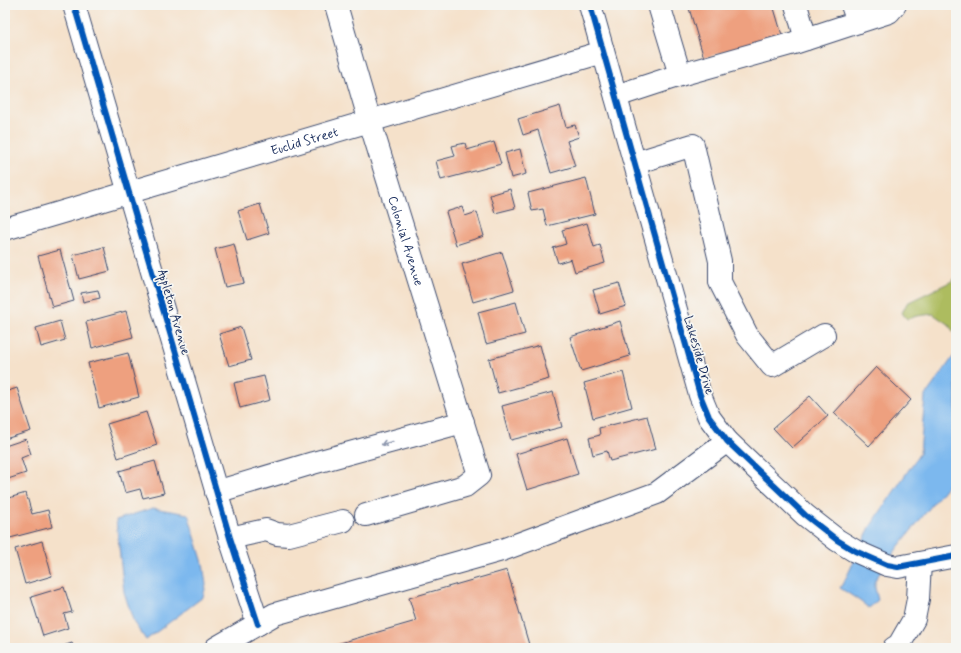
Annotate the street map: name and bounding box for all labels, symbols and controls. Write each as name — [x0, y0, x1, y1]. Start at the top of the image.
street label: Euclid Street — [269, 124, 340, 160]
street label: Colonial Avenue — [383, 194, 427, 288]
street label: Appleton Avenue — [152, 268, 194, 357]
street label: Lakeside Drive — [679, 314, 718, 397]
one-way arrow — [381, 440, 394, 447]

